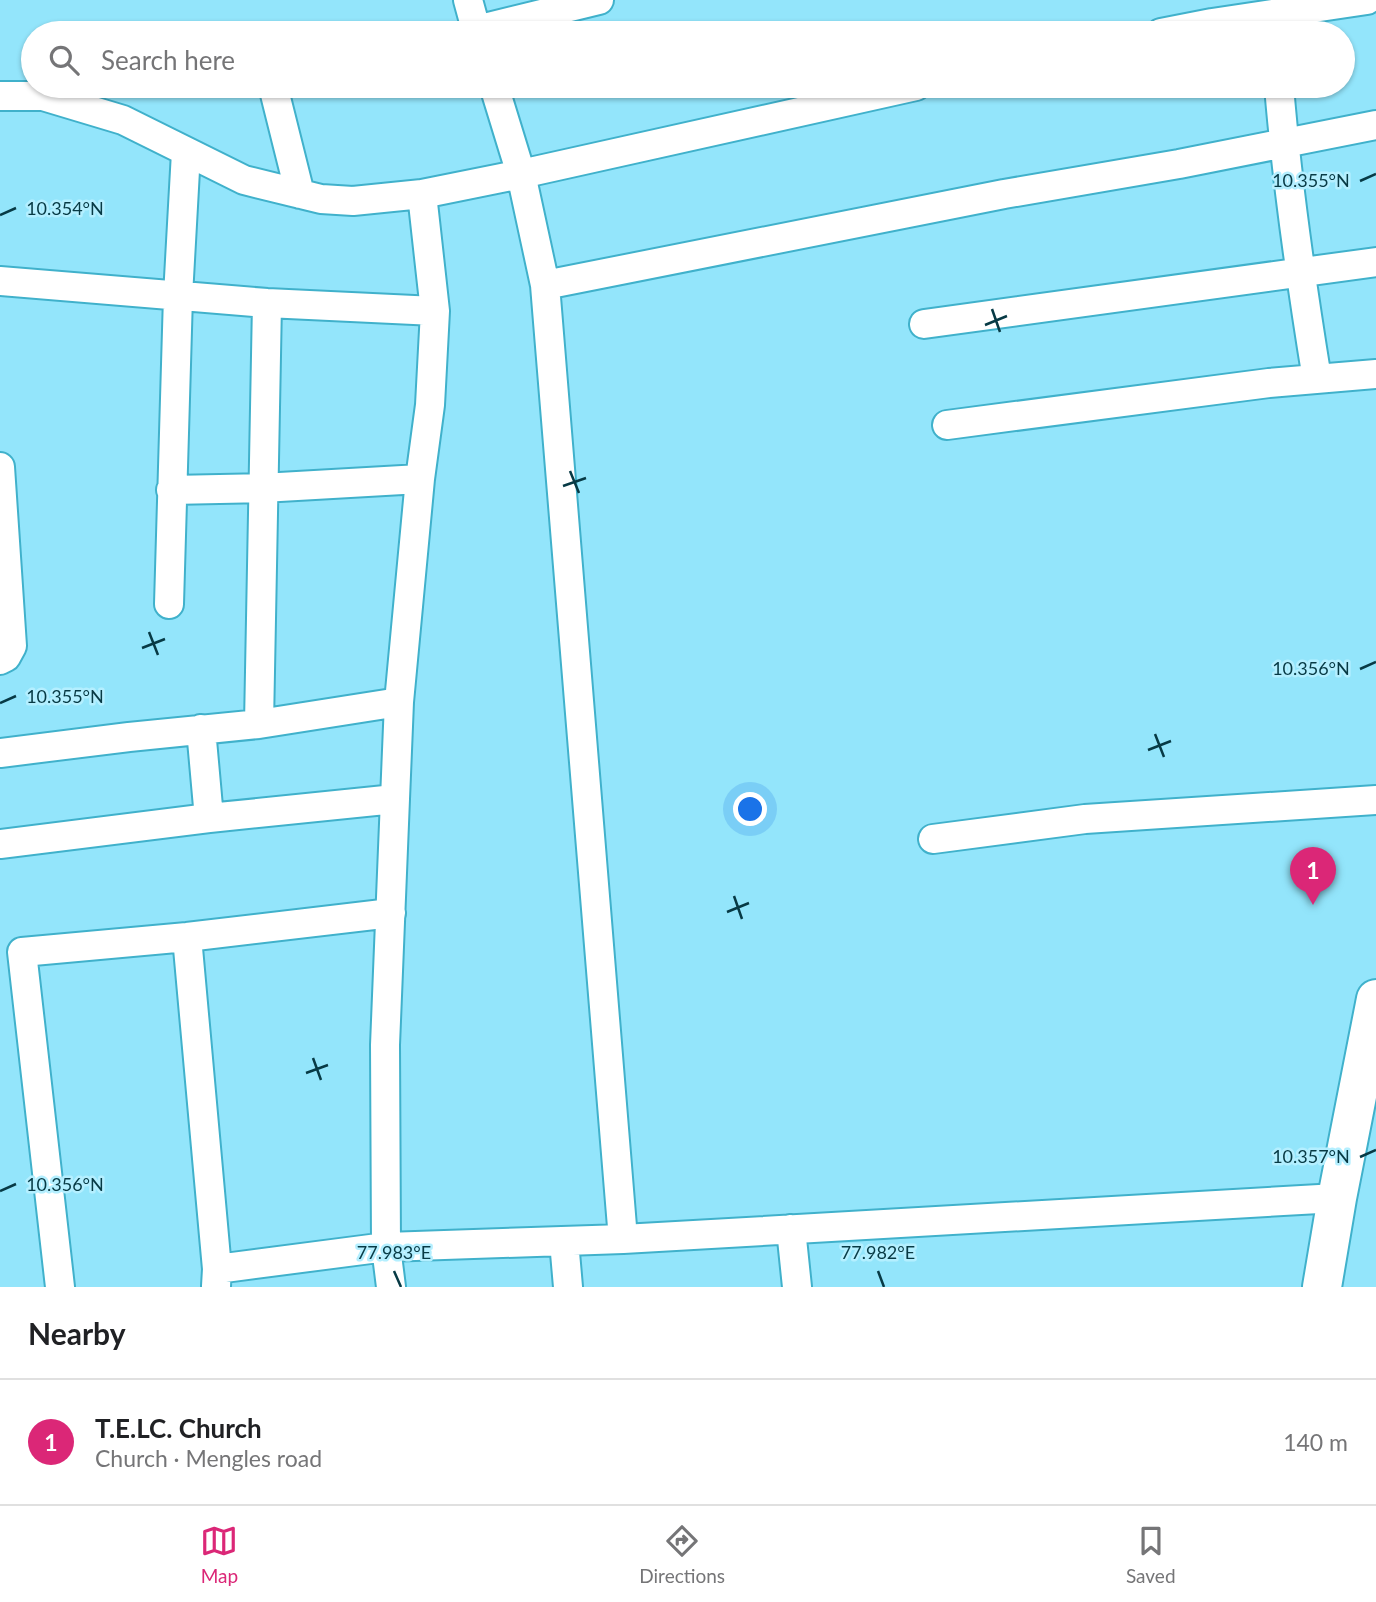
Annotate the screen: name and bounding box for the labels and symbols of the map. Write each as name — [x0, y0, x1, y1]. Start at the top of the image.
text: 10.355°N — [1272, 169, 1350, 191]
text: 10.354°N — [26, 197, 104, 219]
text: 10.356°N — [1272, 657, 1350, 679]
text: 10.355°N — [26, 685, 104, 707]
your location — [733, 792, 767, 826]
pin: 1 — [1290, 847, 1336, 905]
text: 10.357°N — [1272, 1145, 1350, 1167]
text: 10.356°N — [26, 1173, 104, 1195]
text: 77.983°E — [357, 1241, 431, 1263]
text: 77.982°E — [841, 1241, 915, 1263]

